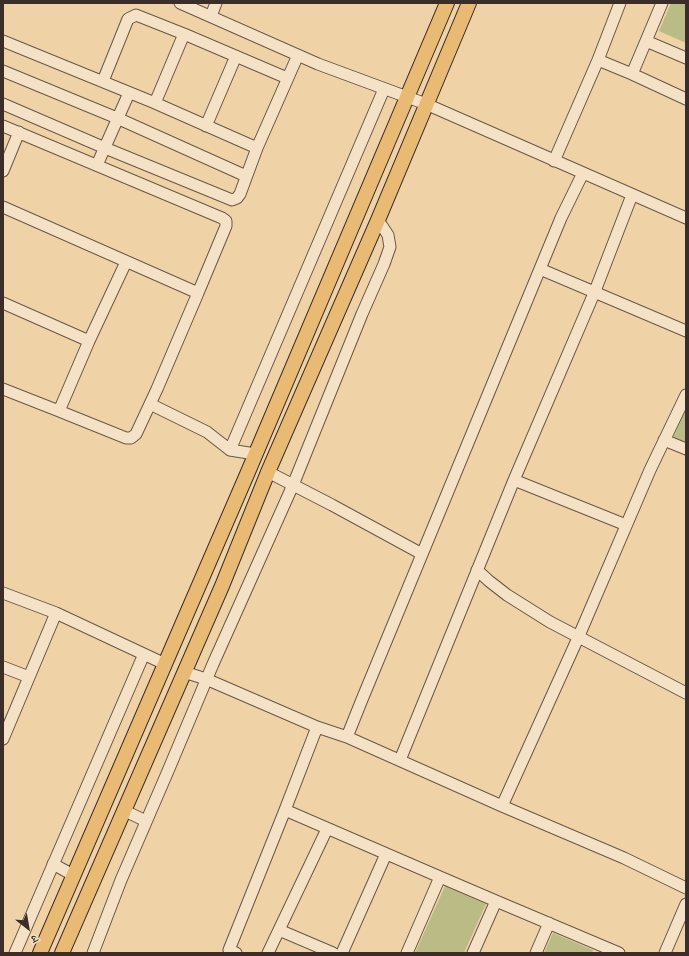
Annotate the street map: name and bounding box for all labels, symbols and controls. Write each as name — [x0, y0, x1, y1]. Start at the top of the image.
north arrow — [8, 908, 48, 948]
text: उ — [29, 932, 40, 946]

